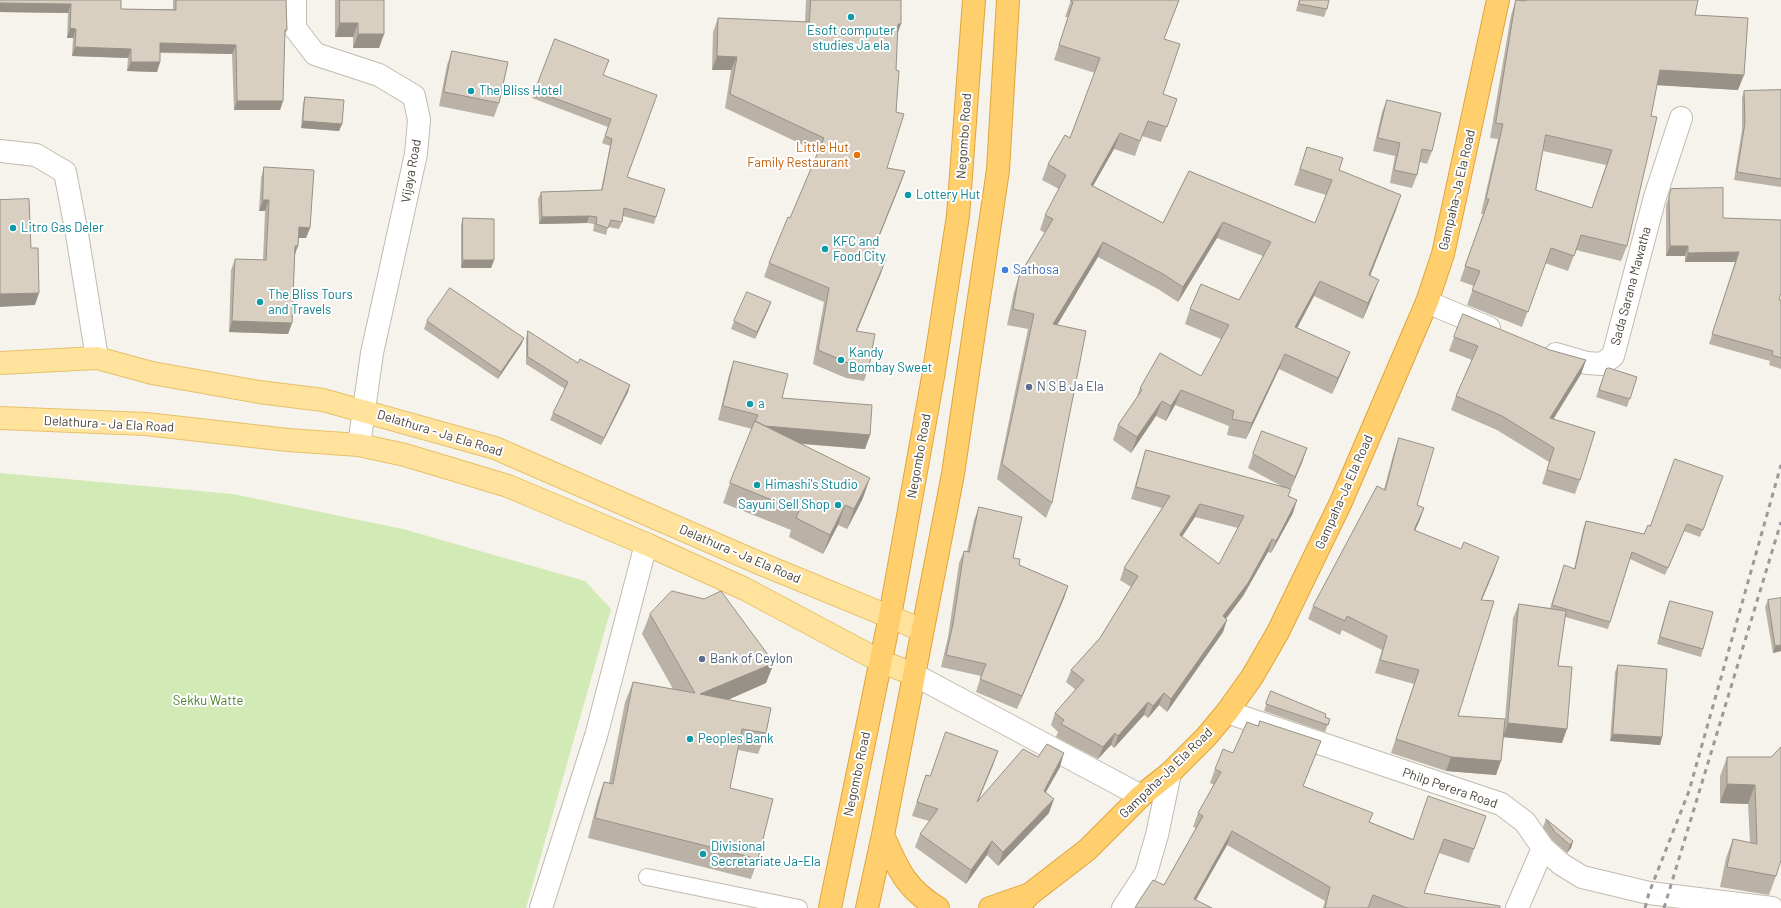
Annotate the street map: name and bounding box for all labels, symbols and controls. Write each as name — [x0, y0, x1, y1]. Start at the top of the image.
marker: Esoft computer studies Ja ela — [846, 12, 856, 22]
place label: Esoft computer studies Ja ela — [807, 23, 895, 54]
place label: The Bliss Hotel — [479, 83, 562, 99]
marker: The Bliss Hotel — [466, 86, 476, 96]
street label: Negombo Road — [953, 93, 975, 179]
street label: Gampaha-Ja Ela Road — [1436, 128, 1478, 252]
street label: Vijaya Road — [398, 138, 424, 204]
place label: Little Hut Family Restaurant — [747, 140, 849, 171]
marker: Little Hut Family Restaurant — [852, 150, 862, 160]
place label: Lottery Hut — [916, 187, 980, 203]
marker: Lottery Hut — [903, 190, 913, 200]
place label: Litro Gas Deler — [21, 220, 104, 236]
marker: Litro Gas Deler — [8, 223, 18, 233]
street label: Sada Sarana Mawatha — [1608, 225, 1654, 347]
place label: KFC and Food City — [833, 234, 886, 265]
marker: KFC and Food City — [820, 244, 830, 254]
place label: Sathosa — [1013, 262, 1059, 278]
marker: Sathosa — [1000, 265, 1010, 275]
place label: The Bliss Tours and Travels — [268, 287, 353, 318]
marker: The Bliss Tours and Travels — [255, 297, 265, 307]
place label: Kandy Bombay Sweet — [849, 345, 932, 376]
marker: Kandy Bombay Sweet — [836, 355, 846, 365]
place label: N S B Ja Ela — [1037, 379, 1104, 395]
marker: N S B Ja Ela — [1024, 382, 1034, 392]
place label: a — [758, 396, 765, 412]
marker: a — [745, 399, 755, 409]
street label: Delathura - Ja Ela Road — [375, 406, 505, 460]
street label: Negombo Road — [904, 412, 934, 500]
street label: Delathura - Ja Ela Road — [43, 413, 175, 435]
street label: Gampaha-Ja Ela Road — [1312, 432, 1376, 552]
place label: Himashi's Studio — [765, 477, 858, 493]
marker: Himashi's Studio — [752, 480, 762, 490]
place label: Sayuni Sell Shop — [738, 497, 830, 513]
marker: Sayuni Sell Shop — [833, 500, 843, 510]
street label: Delathura - Ja Ela Road — [677, 521, 803, 587]
place label: Bank of Ceylon — [710, 651, 793, 667]
marker: Bank of Ceylon — [697, 654, 707, 664]
park label: Sekku Watte — [173, 693, 243, 709]
street label: Gampaha-Ja Ela Road — [1116, 725, 1216, 821]
street label: Negombo Road — [840, 730, 874, 818]
place label: Peoples Bank — [698, 731, 774, 747]
marker: Peoples Bank — [685, 734, 695, 744]
street label: Philp Perera Road — [1400, 764, 1500, 812]
place label: Divisional Secretariate Ja-Ela — [711, 839, 821, 870]
marker: Divisional Secretariate Ja-Ela — [698, 849, 708, 859]

